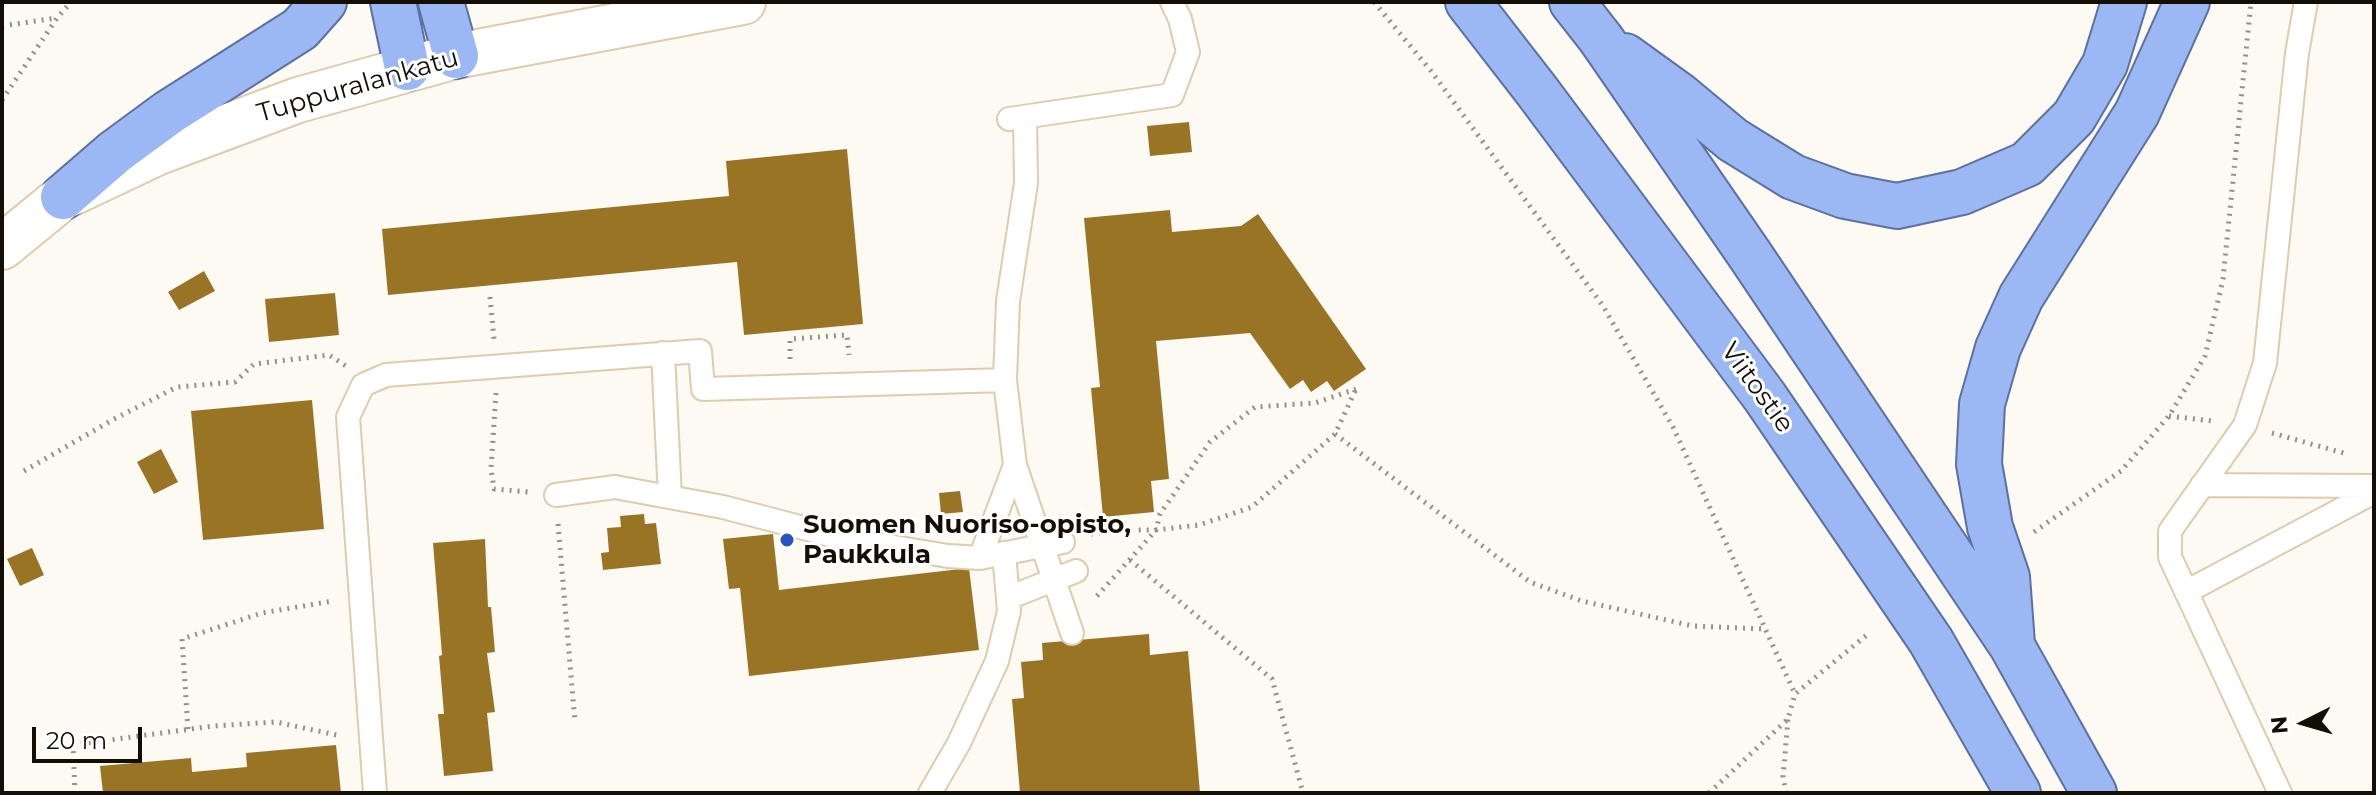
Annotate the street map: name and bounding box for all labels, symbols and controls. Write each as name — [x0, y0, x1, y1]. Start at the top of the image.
street label: Tuppuralankatu — [254, 42, 462, 130]
street label: Viitostie — [1714, 337, 1800, 439]
place label: Suomen Nuoriso-opisto, Paukkula — [803, 509, 1131, 570]
marker: Suomen Nuoriso-opisto, Paukkula — [778, 531, 796, 549]
north arrow — [2264, 683, 2344, 763]
scale bar — [36, 711, 146, 761]
text: N — [2265, 715, 2294, 735]
text: 20 m — [46, 726, 107, 755]

